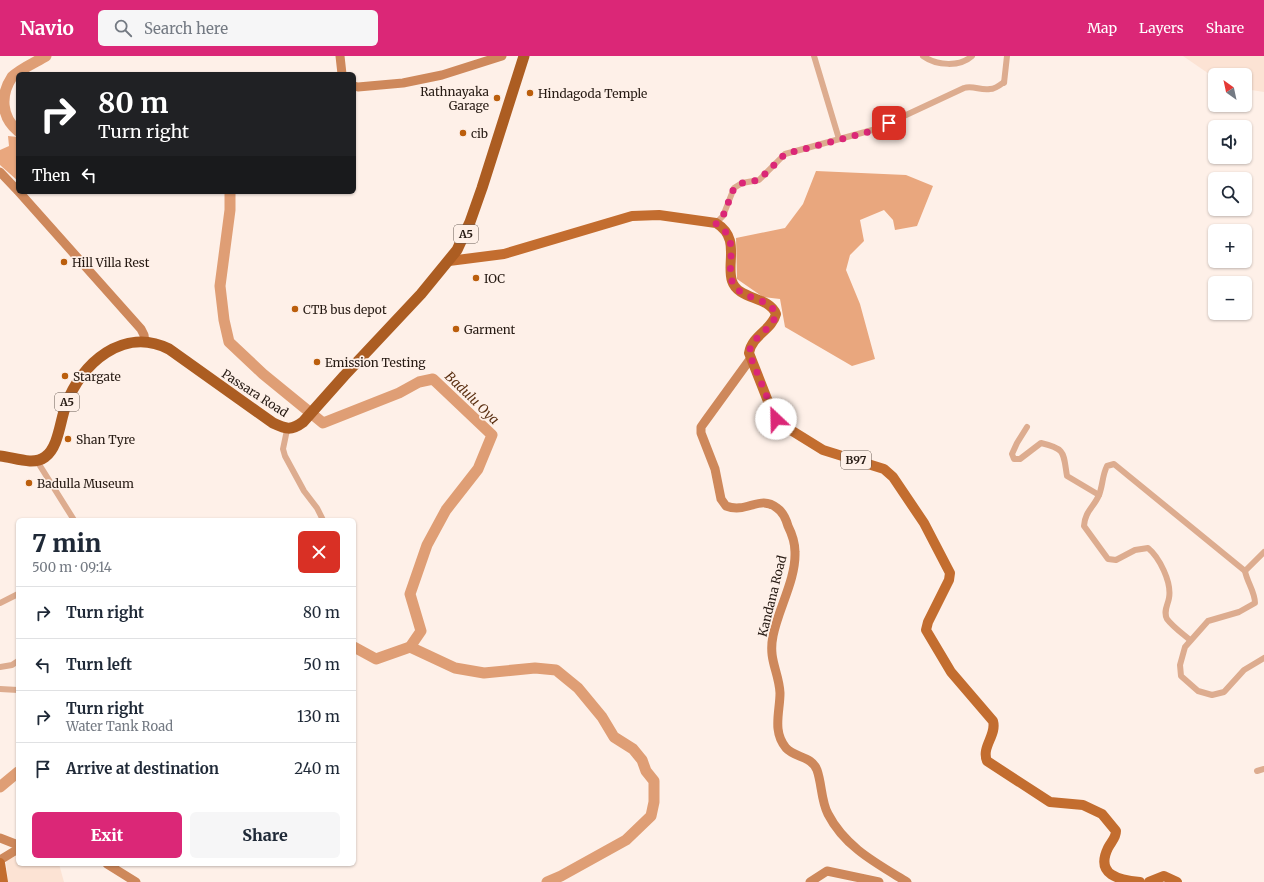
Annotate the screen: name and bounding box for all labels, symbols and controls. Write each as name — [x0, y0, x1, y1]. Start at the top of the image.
search box — [98, 10, 378, 46]
text: Navio — [20, 16, 74, 40]
icon: search — [112, 17, 134, 39]
text: Search here — [144, 19, 228, 38]
text: Map — [1087, 19, 1117, 37]
text: Layers — [1139, 19, 1184, 37]
text: Share — [1206, 19, 1244, 37]
north arrow — [1208, 68, 1252, 112]
map controls — [1208, 68, 1252, 320]
place label: Rathnayaka Garage — [420, 84, 490, 113]
text: 80 m — [98, 85, 169, 121]
place label: Hindagoda Temple — [538, 86, 647, 101]
icon: right — [32, 88, 84, 140]
marker: Hindagoda Temple — [525, 88, 535, 98]
marker: Rathnayaka Garage — [492, 93, 502, 103]
pin — [872, 106, 906, 140]
icon: arrive — [878, 112, 900, 134]
text: Turn right — [98, 120, 189, 143]
button: sound — [1208, 120, 1252, 164]
place label: cib — [471, 126, 488, 141]
marker: cib — [458, 128, 468, 138]
icon: left — [78, 164, 100, 186]
text: Then — [32, 166, 70, 185]
button: search — [1208, 172, 1252, 216]
button: + — [1208, 224, 1252, 268]
road number: A5 — [454, 225, 478, 243]
place label: Hill Villa Rest — [72, 255, 150, 270]
marker: Hill Villa Rest — [59, 257, 69, 267]
place label: IOC — [484, 271, 505, 286]
marker: IOC — [471, 273, 481, 283]
button: − — [1208, 276, 1252, 320]
place label: CTB bus depot — [303, 302, 387, 317]
marker: CTB bus depot — [290, 304, 300, 314]
place label: Garment — [464, 322, 515, 337]
marker: Garment — [451, 324, 461, 334]
place label: Emission Testing — [325, 355, 426, 370]
marker: Emission Testing — [312, 357, 322, 367]
street label: Passara Road — [219, 366, 291, 420]
water label: Badulu Oya — [441, 368, 503, 428]
place label: Stargate — [73, 369, 121, 384]
marker: Stargate — [60, 371, 70, 381]
road number: A5 — [55, 393, 79, 411]
position arrow — [755, 398, 797, 440]
place label: Shan Tyre — [76, 432, 135, 447]
marker: Shan Tyre — [63, 434, 73, 444]
road number: B97 — [841, 451, 871, 469]
place label: Badulla Museum — [37, 476, 134, 491]
marker: Badulla Museum — [24, 478, 34, 488]
text: 7 min — [32, 528, 101, 559]
button: close — [298, 531, 340, 573]
street label: Kandana Road — [755, 554, 789, 638]
text: 500 m · 09:14 — [32, 559, 112, 576]
icon: right — [32, 602, 54, 624]
text: Turn right — [66, 603, 144, 622]
text: 80 m — [303, 603, 340, 622]
icon: left — [32, 654, 54, 676]
text: Turn left — [66, 655, 132, 674]
text: 50 m — [303, 655, 340, 674]
text: Turn right — [66, 699, 144, 718]
icon: right — [32, 706, 54, 728]
text: 130 m — [297, 707, 340, 726]
text: Water Tank Road — [66, 718, 173, 735]
icon: arrive — [32, 758, 54, 780]
text: Arrive at destination — [66, 759, 219, 778]
text: 240 m — [294, 759, 340, 778]
button: Exit — [32, 812, 182, 858]
button: Share — [190, 812, 340, 858]

